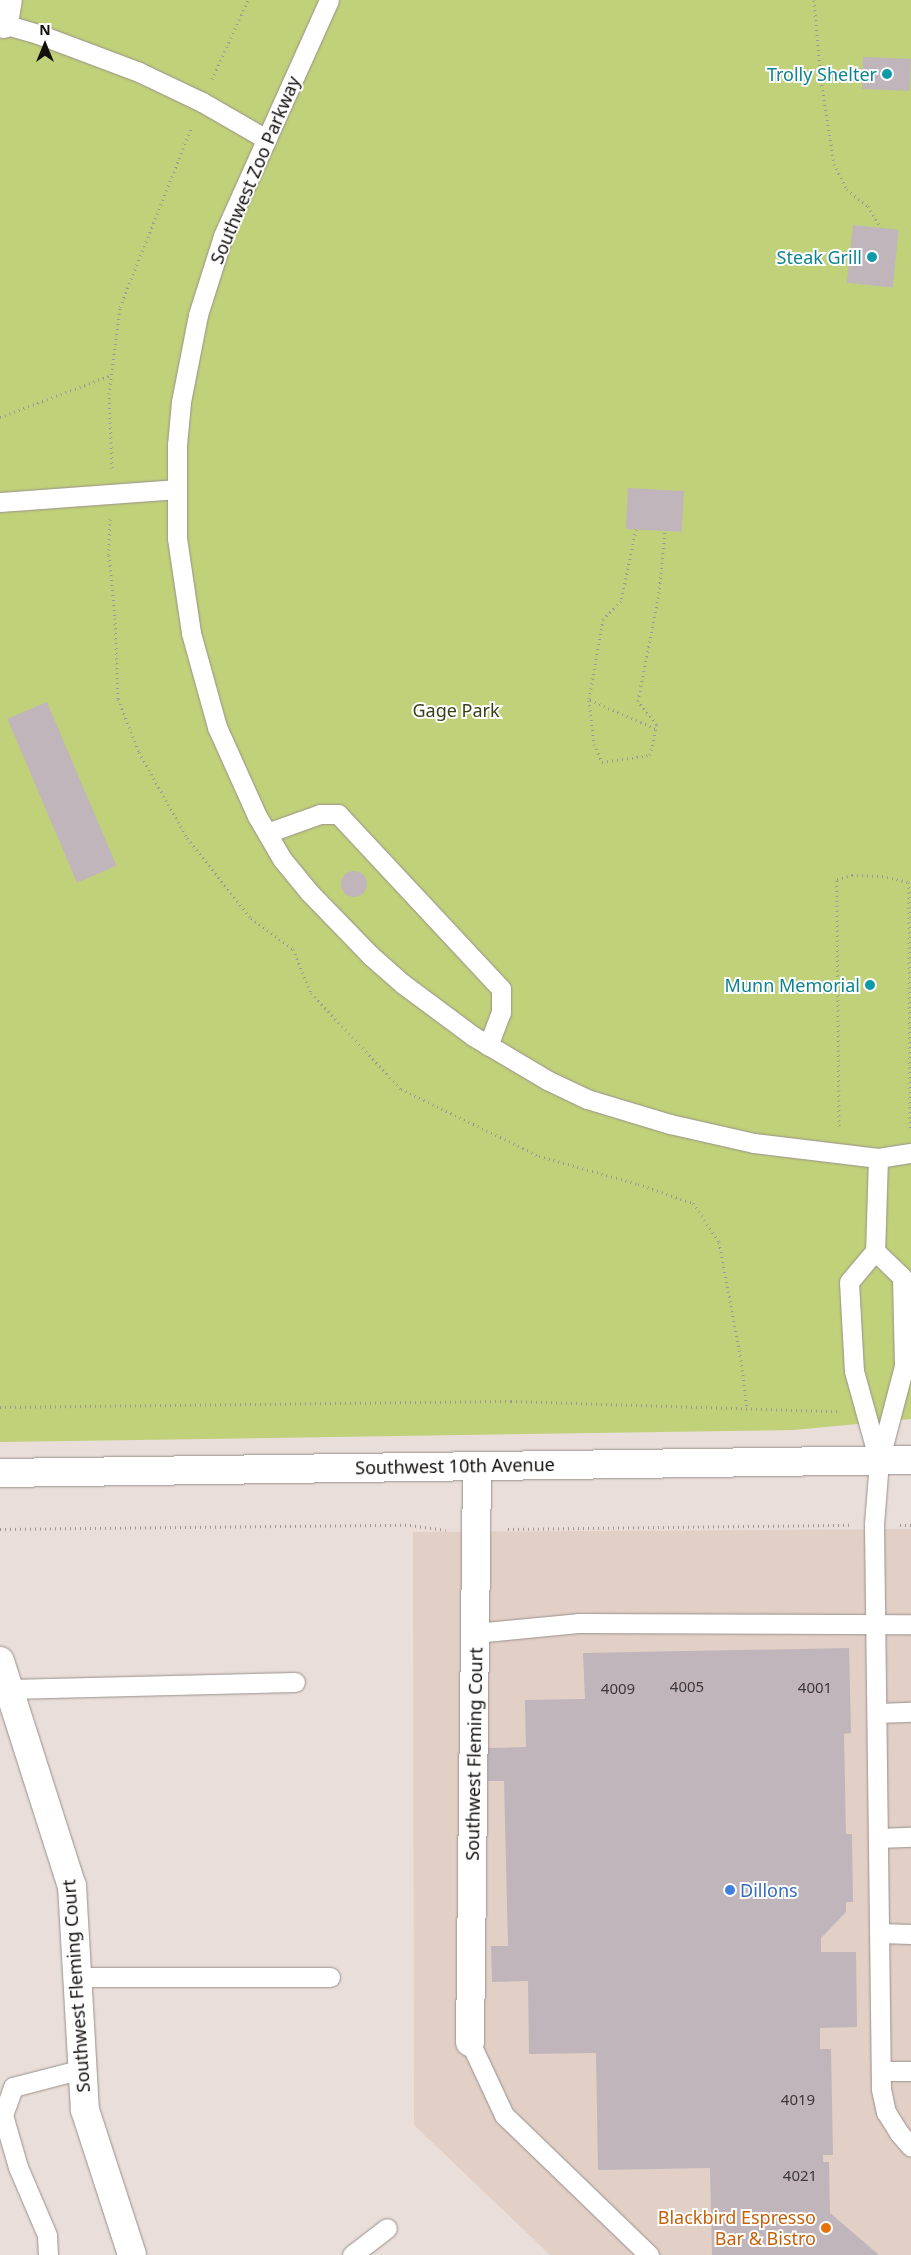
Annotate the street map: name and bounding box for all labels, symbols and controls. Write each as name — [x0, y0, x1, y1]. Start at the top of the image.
north arrow — [20, 20, 70, 70]
text: N — [39, 20, 51, 39]
place label: Trolly Shelter — [767, 63, 877, 85]
marker: Trolly Shelter — [881, 68, 893, 80]
street label: Southwest Zoo Parkway — [206, 73, 304, 267]
place label: Steak Grill — [777, 246, 862, 268]
marker: Steak Grill — [866, 251, 878, 263]
park label: Gage Park — [412, 699, 500, 721]
place label: Munn Memorial — [725, 974, 860, 996]
marker: Munn Memorial — [864, 979, 876, 991]
street label: Southwest 10th Avenue — [355, 1453, 555, 1479]
street label: Southwest Fleming Court — [461, 1647, 487, 1861]
house number: 4005 — [670, 1678, 704, 1696]
house number: 4001 — [798, 1679, 832, 1697]
house number: 4009 — [601, 1680, 635, 1698]
street label: Southwest Fleming Court — [58, 1879, 94, 2093]
place label: Dillons — [740, 1879, 798, 1901]
marker: Dillons — [724, 1884, 736, 1896]
house number: 4019 — [781, 2091, 815, 2109]
house number: 4021 — [783, 2167, 817, 2185]
place label: Blackbird Espresso Bar & Bistro — [658, 2207, 816, 2250]
marker: Blackbird Espresso Bar & Bistro — [820, 2222, 832, 2234]

